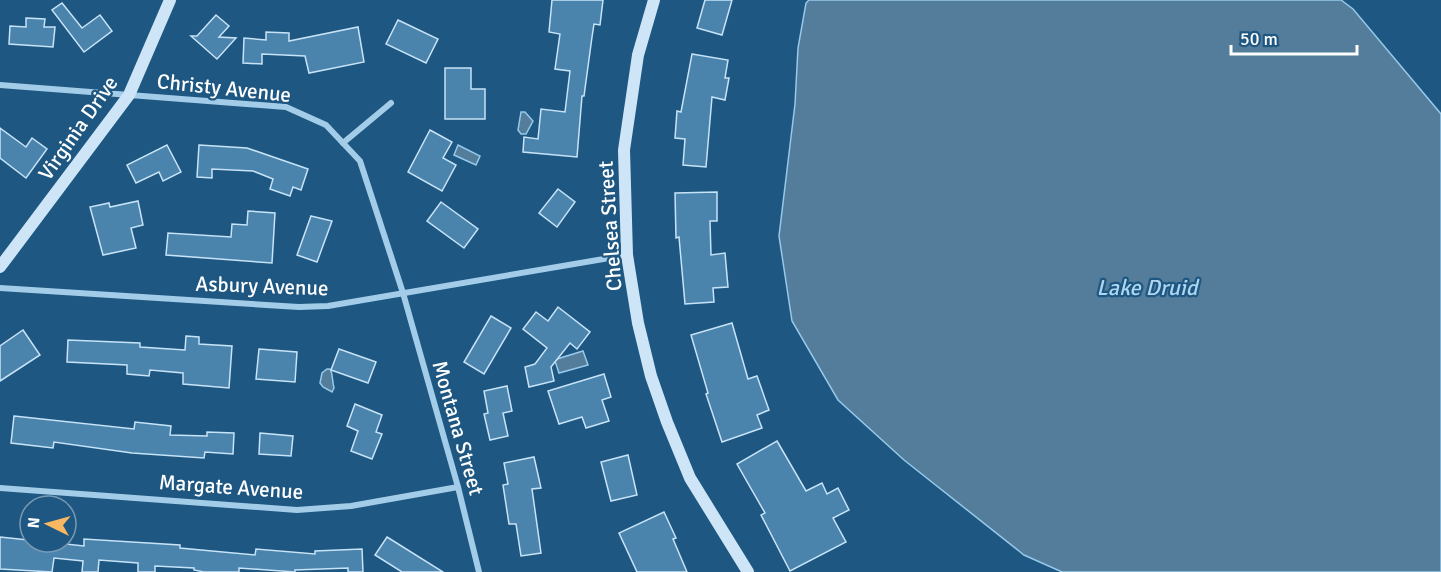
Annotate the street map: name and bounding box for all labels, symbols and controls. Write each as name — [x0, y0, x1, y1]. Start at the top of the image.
scale bar — [1231, 18, 1357, 56]
text: 50 m — [1240, 28, 1278, 50]
street label: Christy Avenue — [156, 68, 292, 108]
street label: Virginia Drive — [33, 71, 123, 185]
street label: Chelsea Street — [592, 160, 628, 292]
street label: Asbury Avenue — [195, 271, 329, 301]
water label: Lake Druid — [1097, 274, 1200, 301]
street label: Montana Street — [426, 358, 490, 498]
street label: Margate Avenue — [158, 469, 304, 505]
north arrow — [18, 494, 78, 554]
text: N — [24, 516, 45, 529]

